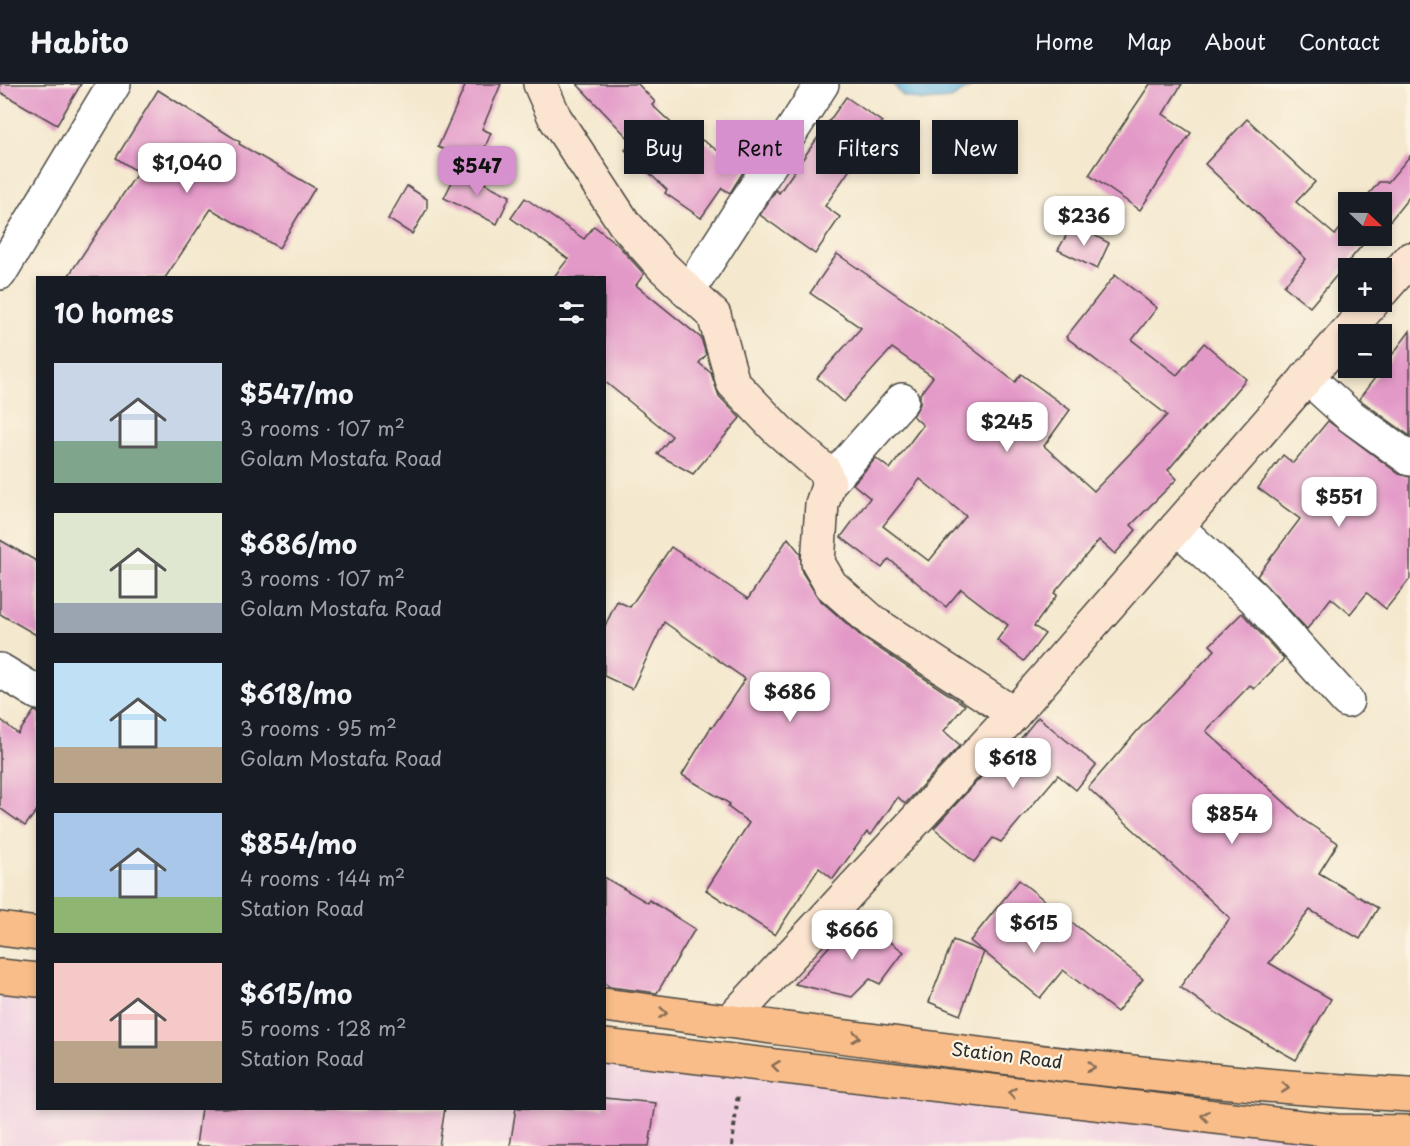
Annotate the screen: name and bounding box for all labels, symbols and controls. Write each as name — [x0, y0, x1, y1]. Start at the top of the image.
text: Habito — [30, 20, 129, 63]
text: Home — [1035, 25, 1094, 57]
text: Map — [1127, 25, 1172, 57]
text: About — [1205, 25, 1266, 57]
text: Contact — [1299, 25, 1380, 57]
chip: Buy — [624, 120, 704, 174]
chip: Rent — [716, 120, 804, 174]
chip: Filters — [816, 120, 920, 174]
chip: New — [932, 120, 1018, 174]
pin: $1,040 — [138, 143, 236, 194]
pin: $547 — [441, 146, 513, 197]
text: $1,040 — [152, 147, 222, 177]
text: $547 — [452, 150, 502, 180]
north arrow — [1338, 192, 1392, 246]
map controls — [1338, 192, 1392, 378]
pin: $236 — [1048, 196, 1120, 247]
text: $236 — [1058, 200, 1110, 230]
button: + — [1338, 258, 1392, 312]
text: 10 homes — [54, 293, 174, 332]
icon: filters — [555, 296, 588, 329]
button: − — [1338, 324, 1392, 378]
text: $547/mo — [240, 374, 354, 413]
icon: home — [102, 387, 174, 459]
pin: $245 — [971, 402, 1043, 453]
text: $245 — [981, 406, 1033, 436]
text: 3 rooms · 107 m² — [240, 413, 405, 443]
text: Golam Mostafa Road — [240, 443, 442, 473]
pin: $551 — [1303, 477, 1375, 528]
text: $551 — [1316, 481, 1362, 511]
text: $686/mo — [240, 524, 357, 563]
icon: home — [102, 537, 174, 609]
text: 3 rooms · 107 m² — [240, 563, 405, 593]
text: Golam Mostafa Road — [240, 593, 442, 623]
pin: $686 — [754, 672, 826, 723]
text: $618/mo — [240, 674, 352, 713]
text: $686 — [764, 676, 816, 706]
icon: home — [102, 687, 174, 759]
text: 3 rooms · 95 m² — [240, 713, 397, 743]
pin: $618 — [977, 738, 1049, 789]
text: $618 — [989, 742, 1037, 772]
text: Golam Mostafa Road — [240, 743, 442, 773]
pin: $854 — [1196, 794, 1268, 845]
text: $854 — [1206, 798, 1258, 828]
text: $854/mo — [240, 824, 357, 863]
icon: home — [102, 837, 174, 909]
text: 4 rooms · 144 m² — [240, 863, 405, 893]
text: Station Road — [240, 893, 364, 923]
pin: $615 — [998, 903, 1070, 954]
text: $615 — [1010, 907, 1058, 937]
pin: $666 — [816, 910, 888, 961]
text: $666 — [826, 914, 878, 944]
text: $615/mo — [240, 974, 352, 1013]
icon: home — [102, 987, 174, 1059]
one-way arrow — [658, 1006, 667, 1019]
text: 5 rooms · 128 m² — [240, 1013, 406, 1043]
one-way arrow — [851, 1031, 861, 1043]
street label: Station Road — [950, 1034, 1064, 1075]
text: Station Road — [240, 1043, 364, 1073]
one-way arrow — [772, 1060, 781, 1073]
one-way arrow — [1087, 1060, 1096, 1073]
one-way arrow — [1280, 1081, 1290, 1094]
one-way arrow — [1007, 1088, 1016, 1100]
one-way arrow — [1201, 1110, 1210, 1123]

